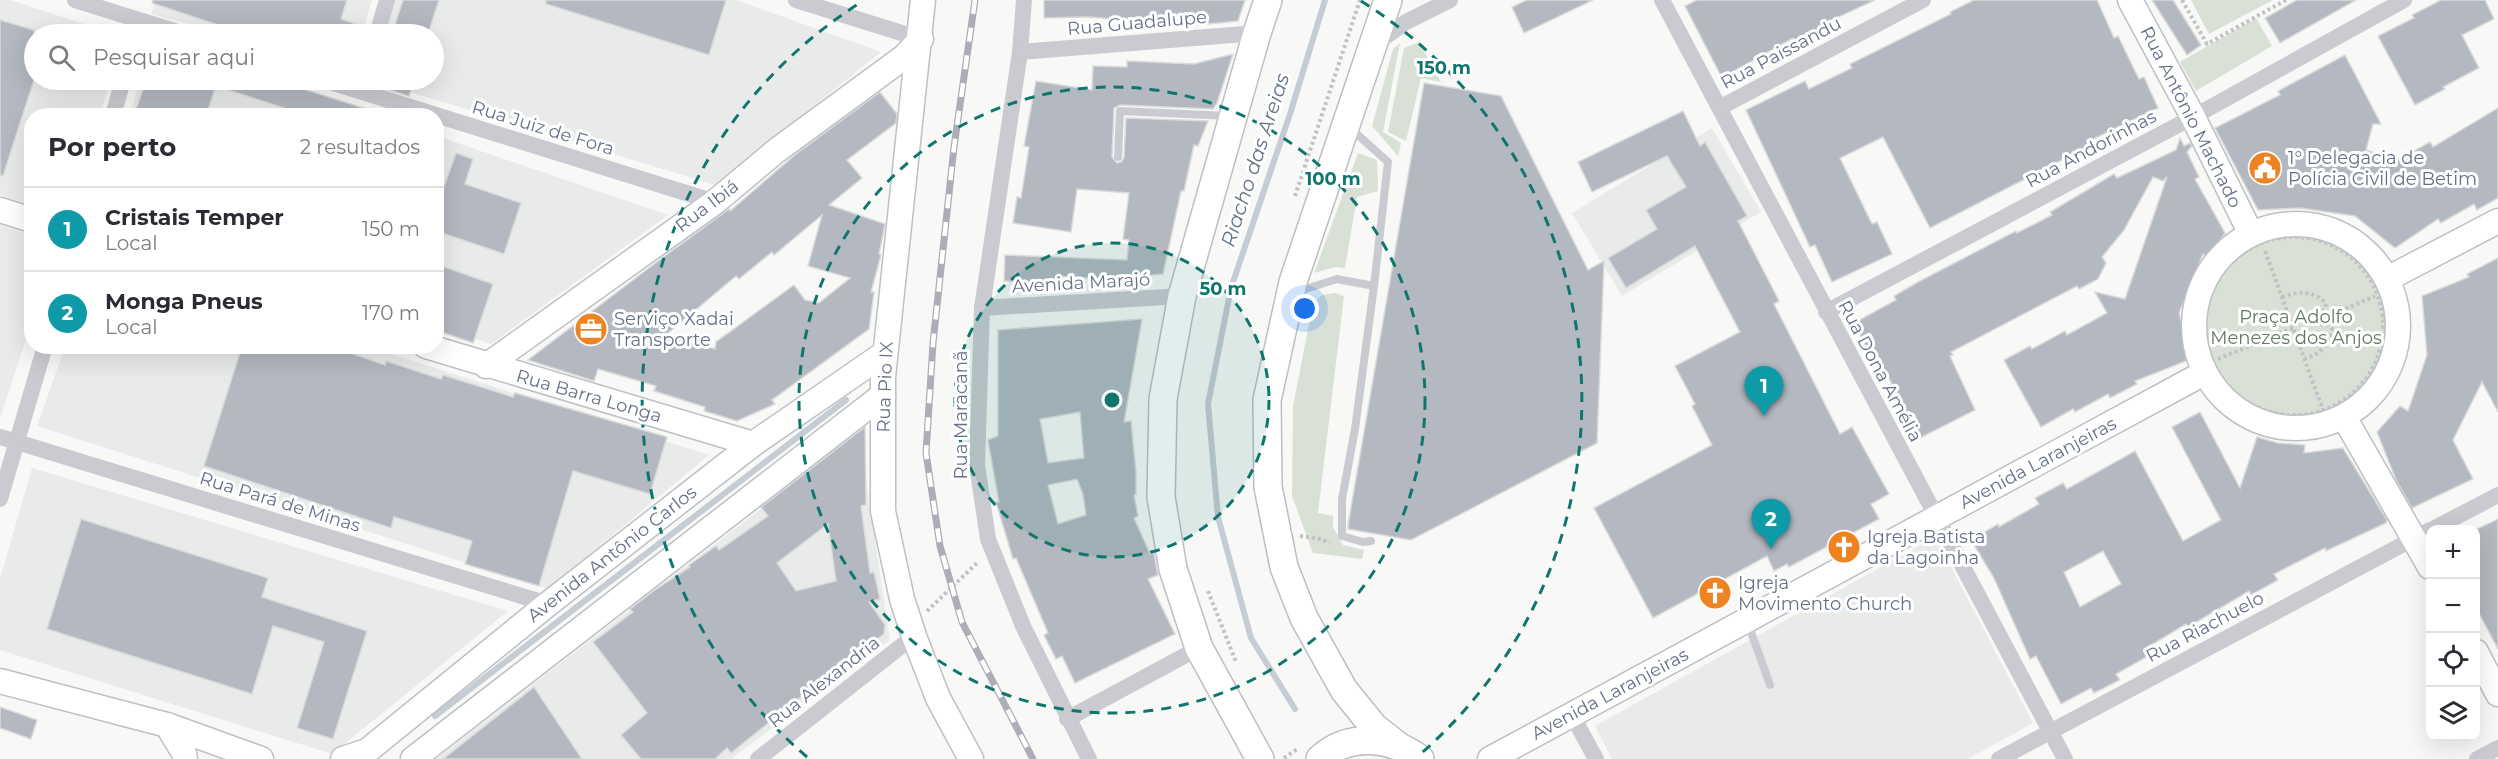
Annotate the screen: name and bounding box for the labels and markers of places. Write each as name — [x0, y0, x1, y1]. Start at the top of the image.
place label: 1° Delegacia de Polícia Civil de Betim — [2288, 147, 2477, 190]
public building icon: 1° Delegacia de Polícia Civil de Betim — [2247, 150, 2283, 186]
place label: Serviço Xadai Transporte — [614, 308, 734, 351]
office icon: Serviço Xadai Transporte — [573, 311, 609, 347]
pin: 1 — [1744, 366, 1784, 416]
centre of rings — [1102, 390, 1122, 410]
pin: 2 — [1752, 500, 1790, 549]
place label: Igreja Batista da Lagoinha — [1867, 526, 1985, 569]
church icon: Igreja Batista da Lagoinha — [1826, 529, 1862, 565]
place label: Igreja Movimento Church — [1738, 572, 1912, 615]
church icon: Igreja Movimento Church — [1697, 575, 1733, 611]

